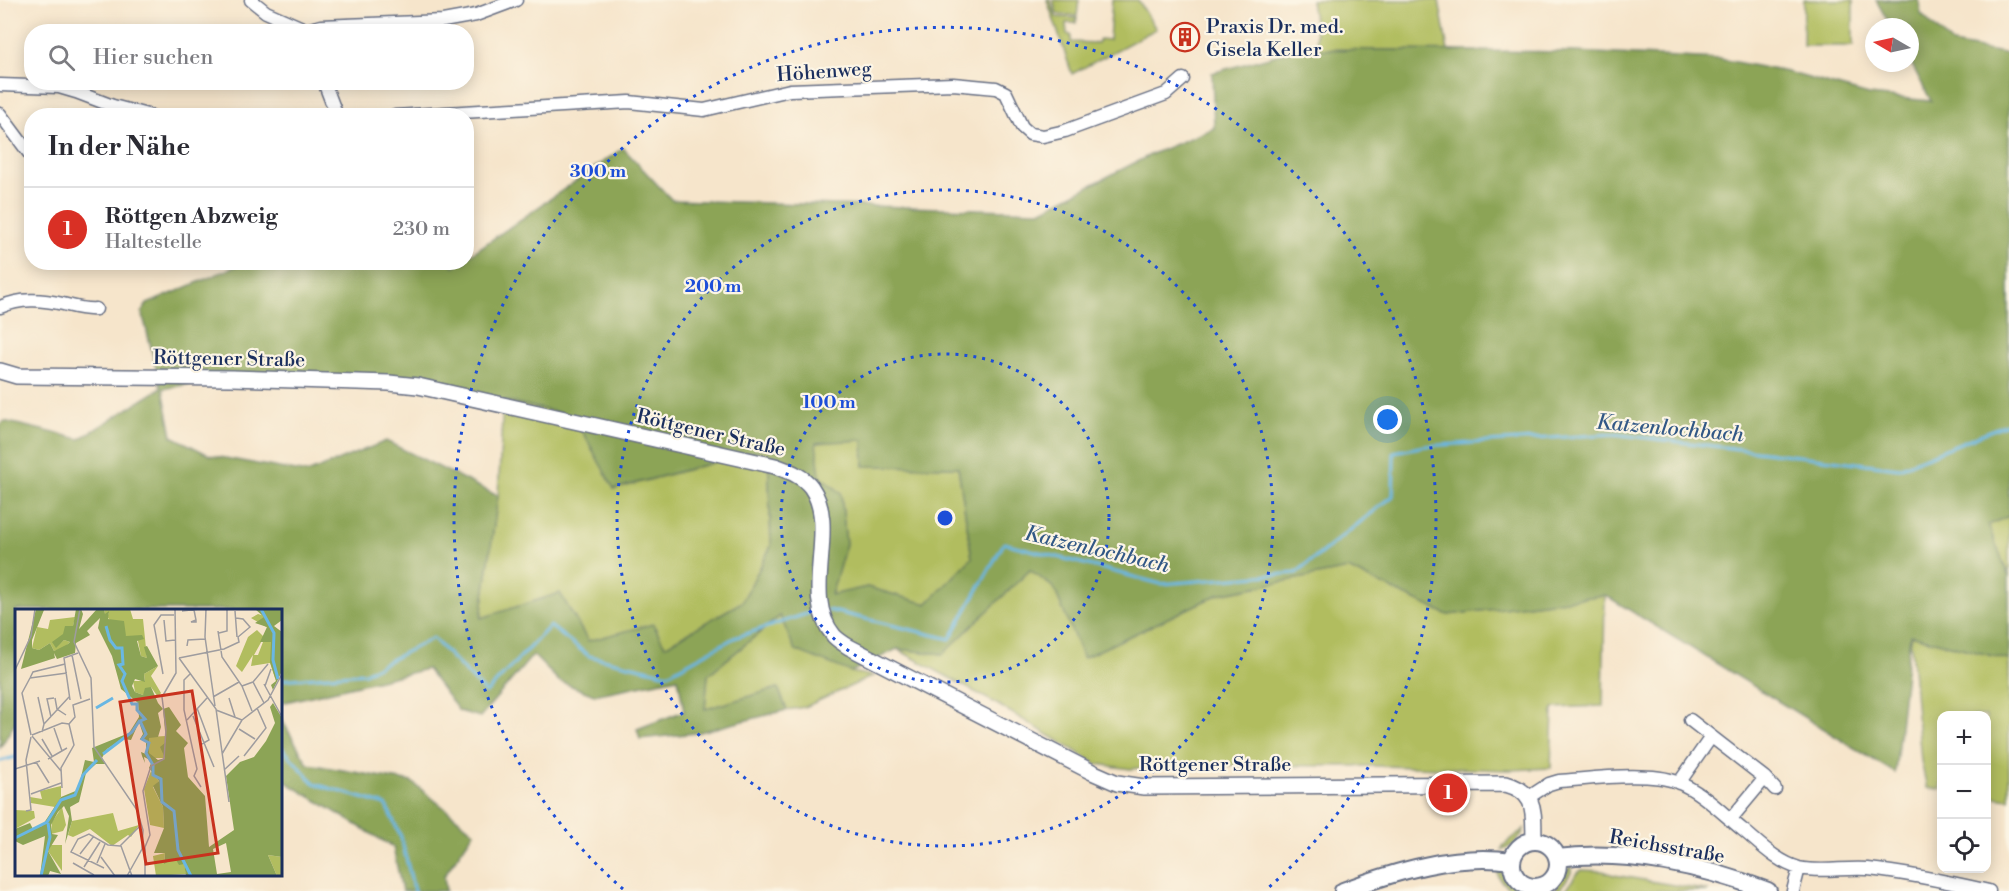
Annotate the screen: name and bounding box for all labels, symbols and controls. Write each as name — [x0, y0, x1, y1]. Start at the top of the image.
place label: Praxis Dr. med. Gisela Keller — [1206, 15, 1343, 63]
north arrow — [1865, 18, 1919, 72]
building icon: Praxis Dr. med. Gisela Keller — [1169, 21, 1201, 53]
search box — [24, 24, 474, 90]
icon: search — [45, 41, 78, 74]
text: Hier suchen — [93, 44, 213, 71]
street label: Höhenweg — [776, 57, 873, 88]
text: In der Nähe — [48, 131, 190, 163]
text: 300 m — [570, 160, 627, 183]
text: Röttgen Abzweig — [105, 203, 278, 230]
text: 1 — [63, 217, 72, 242]
text: 230 m — [393, 217, 450, 242]
text: Haltestelle — [105, 230, 202, 255]
text: 200 m — [685, 275, 742, 298]
street label: Röttgener Straße — [153, 346, 305, 373]
text: 100 m — [802, 391, 856, 414]
street label: Röttgener Straße — [634, 404, 788, 463]
your location — [1373, 405, 1402, 434]
water label: Katzenlochbach — [1595, 410, 1745, 448]
centre of rings — [935, 508, 955, 528]
water label: Katzenlochbach — [1022, 521, 1172, 579]
inset map — [15, 609, 282, 876]
map controls — [1937, 711, 1991, 873]
button: + — [1937, 711, 1991, 765]
street label: Röttgener Straße — [1139, 753, 1291, 778]
button: − — [1937, 765, 1991, 819]
pin: 1 — [1428, 770, 1468, 816]
button: locate — [1937, 819, 1991, 873]
street label: Reichsstraße — [1607, 825, 1727, 870]

